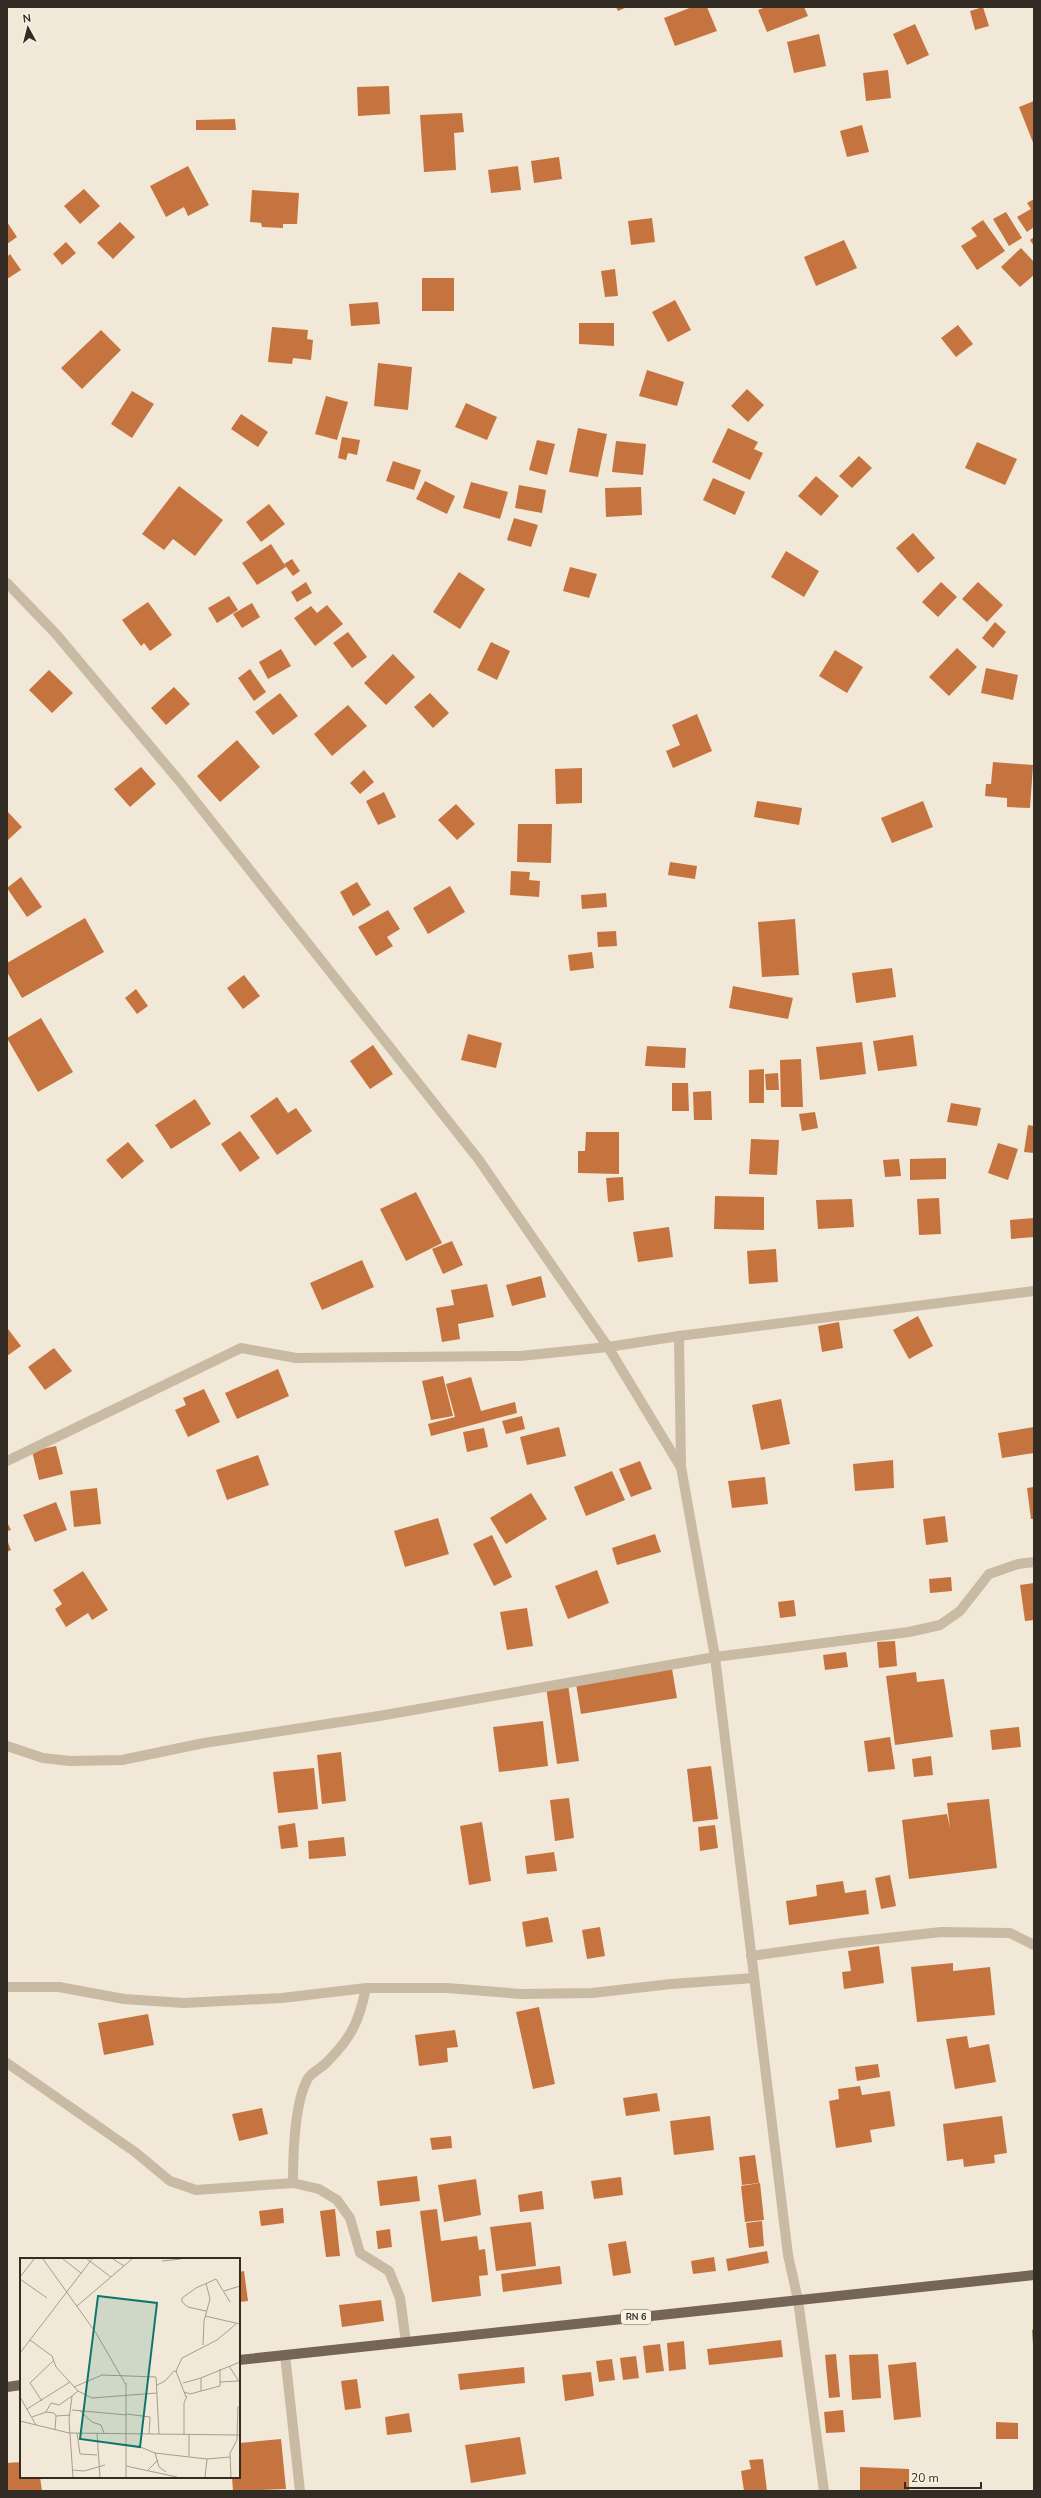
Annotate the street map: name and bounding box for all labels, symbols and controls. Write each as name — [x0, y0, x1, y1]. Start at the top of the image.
north arrow — [8, 8, 48, 48]
text: N — [22, 11, 32, 27]
inset map — [20, 2258, 240, 2478]
road number: RN 6 — [621, 2310, 651, 2324]
scale bar — [905, 2464, 981, 2490]
text: 20 m — [911, 2470, 939, 2486]

